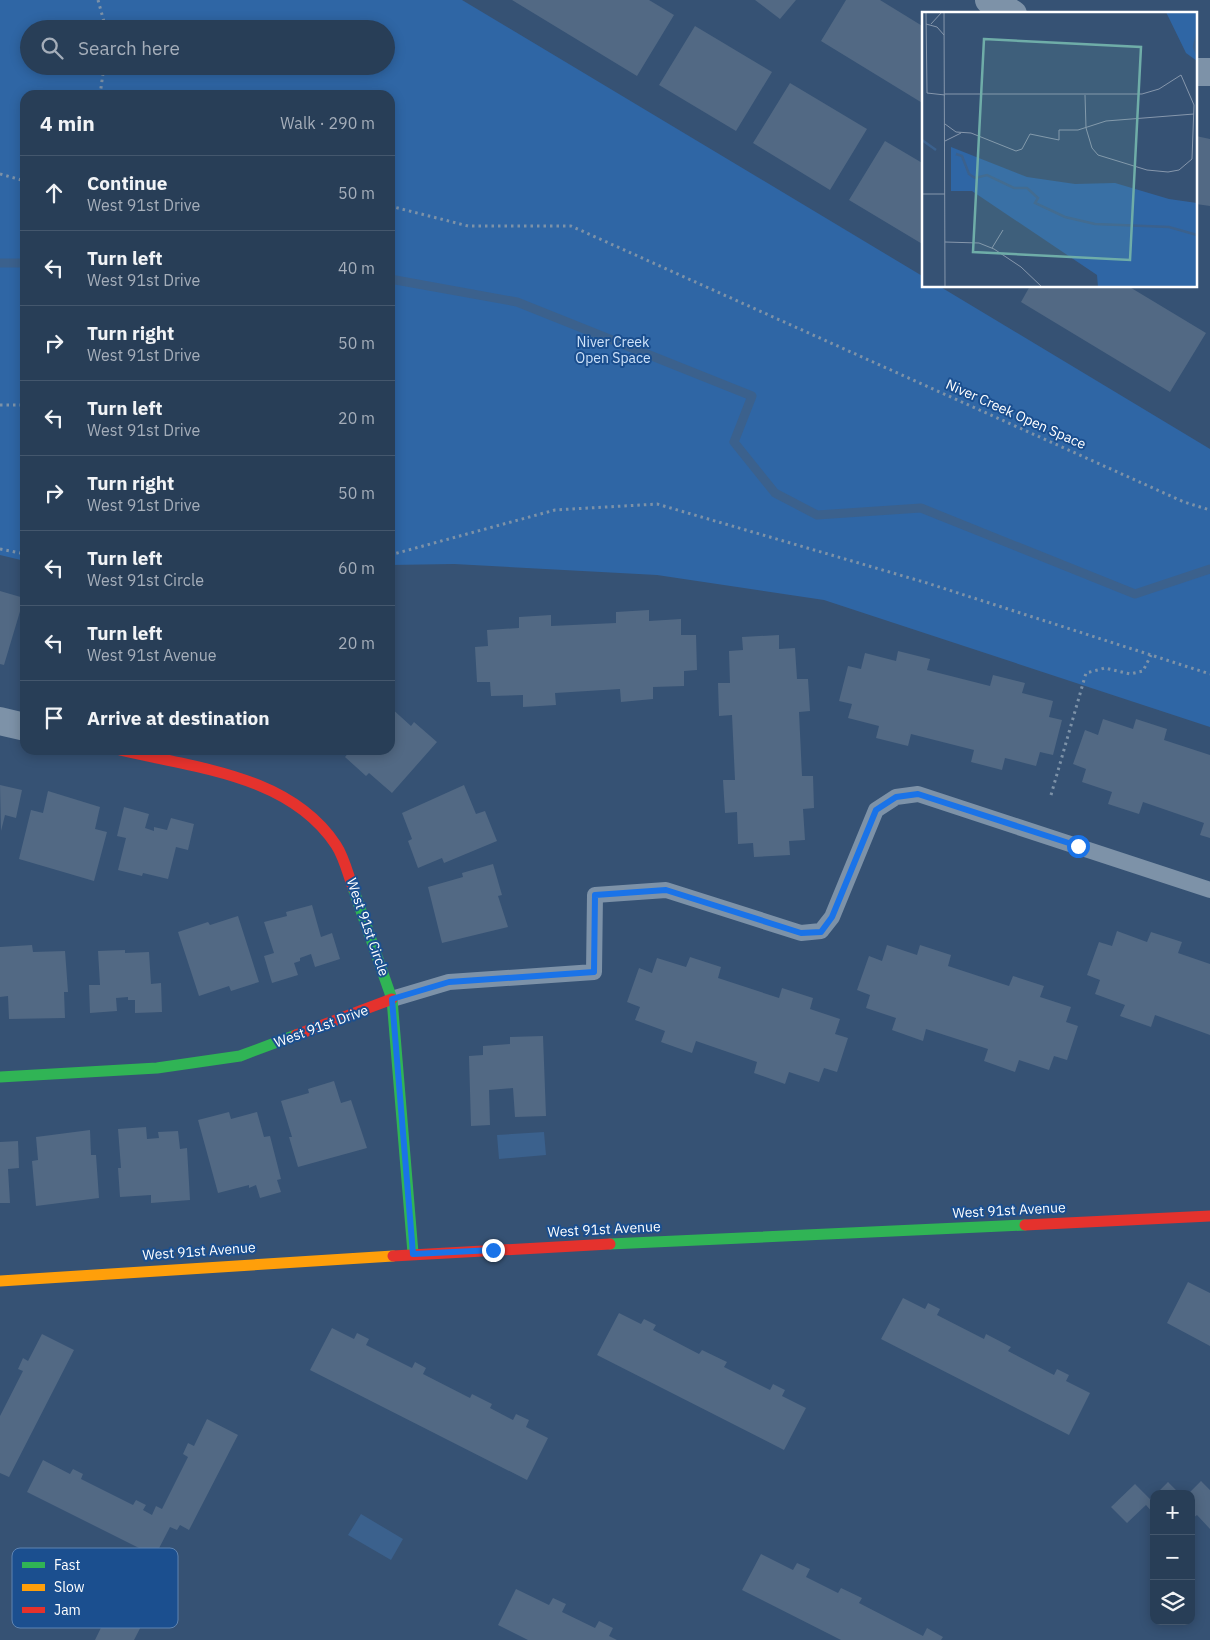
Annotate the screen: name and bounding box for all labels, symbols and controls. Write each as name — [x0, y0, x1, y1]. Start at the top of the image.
inset map — [922, 12, 1198, 288]
search box — [20, 20, 395, 75]
icon: search — [38, 34, 66, 62]
text: Search here — [78, 36, 180, 60]
text: 4 min — [40, 109, 95, 137]
text: Walk · 290 m — [280, 113, 375, 133]
text: Continue — [87, 171, 167, 195]
icon: ahead — [40, 179, 68, 207]
text: 50 m — [338, 183, 375, 203]
text: West 91st Drive — [87, 195, 200, 215]
text: Turn left — [87, 246, 163, 270]
icon: left — [40, 254, 68, 282]
text: 40 m — [338, 258, 375, 278]
text: West 91st Drive — [87, 270, 200, 290]
text: Turn right — [87, 321, 174, 345]
icon: right — [40, 329, 68, 357]
text: 50 m — [338, 333, 375, 353]
park label: Niver Creek Open Space — [575, 333, 651, 367]
text: West 91st Drive — [87, 345, 200, 365]
street label: Niver Creek Open Space — [943, 375, 1089, 453]
text: Turn left — [87, 396, 163, 420]
icon: left — [40, 404, 68, 432]
text: 20 m — [338, 408, 375, 428]
text: West 91st Drive — [87, 420, 200, 440]
text: Turn right — [87, 471, 174, 495]
icon: right — [40, 479, 68, 507]
text: 50 m — [338, 483, 375, 503]
text: West 91st Drive — [87, 495, 200, 515]
text: Turn left — [87, 546, 163, 570]
icon: left — [40, 554, 68, 582]
text: 60 m — [338, 558, 375, 578]
text: West 91st Circle — [87, 570, 204, 590]
text: Turn left — [87, 621, 163, 645]
icon: left — [40, 629, 68, 657]
text: 20 m — [338, 633, 375, 653]
text: West 91st Avenue — [87, 645, 217, 665]
icon: arrive — [40, 704, 68, 732]
text: Arrive at destination — [87, 706, 270, 730]
route start — [1067, 835, 1090, 858]
street label: West 91st Circle — [343, 876, 393, 979]
street label: West 91st Drive — [271, 1000, 371, 1051]
street label: West 91st Avenue — [952, 1198, 1066, 1222]
street label: West 91st Avenue — [547, 1217, 661, 1241]
street label: West 91st Avenue — [142, 1238, 256, 1264]
route end — [482, 1239, 505, 1262]
map controls — [1150, 1490, 1195, 1625]
button: + — [1150, 1490, 1195, 1535]
button: − — [1150, 1535, 1195, 1580]
legend — [12, 1548, 178, 1628]
text: Fast — [54, 1556, 80, 1574]
text: Slow — [54, 1578, 85, 1596]
button: layers — [1150, 1580, 1195, 1625]
text: Jam — [54, 1601, 81, 1619]

